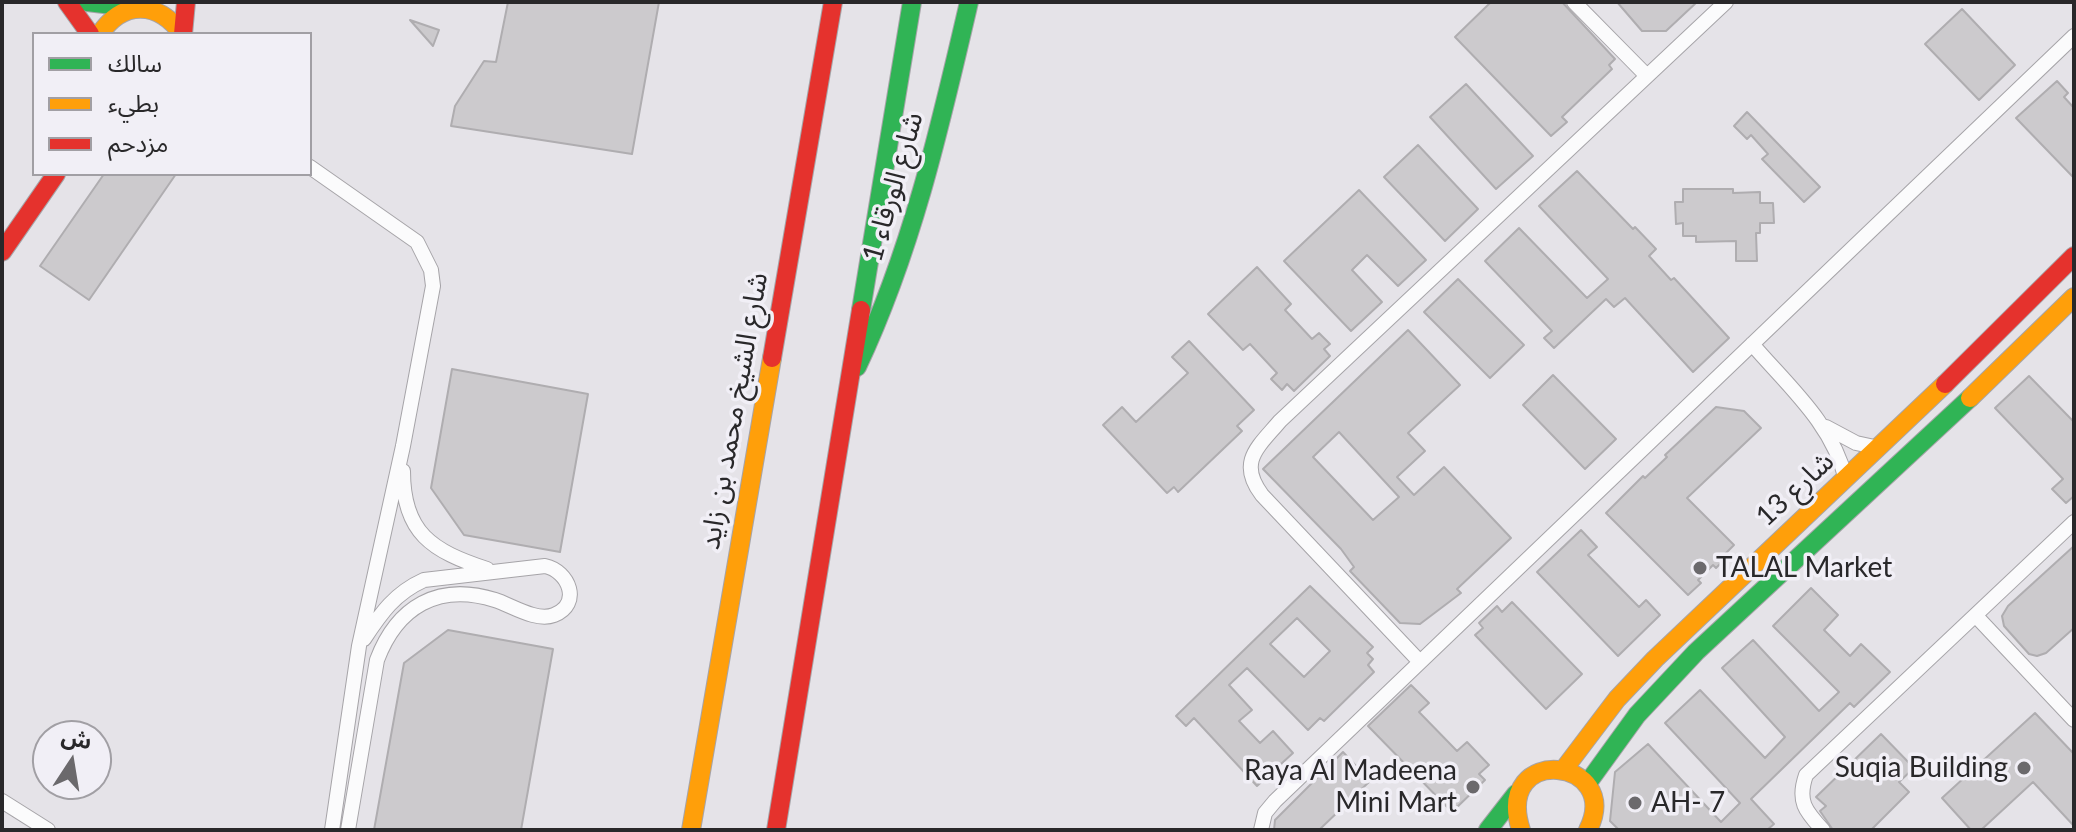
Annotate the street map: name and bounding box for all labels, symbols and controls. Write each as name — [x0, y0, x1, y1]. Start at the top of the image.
legend — [32, 32, 312, 176]
text: سالك — [108, 48, 162, 77]
text: بطيء — [108, 88, 159, 117]
street label: شارع الورقاء 1 — [856, 108, 930, 266]
text: مزدحم — [108, 128, 168, 157]
street label: شارع الشيخ محمد بن زايد — [693, 270, 775, 552]
street label: شارع 13 — [1749, 445, 1841, 533]
place label: TALAL Market — [1716, 551, 1892, 585]
marker: TALAL Market — [1691, 559, 1709, 577]
north arrow — [32, 720, 112, 800]
text: ش — [59, 722, 94, 754]
place label: Suqia Building — [1835, 751, 2008, 785]
place label: Raya Al Madeena Mini Mart — [1244, 754, 1457, 820]
marker: Suqia Building — [2015, 759, 2033, 777]
marker: Raya Al Madeena Mini Mart — [1464, 778, 1482, 796]
place label: AH- 7 — [1651, 786, 1725, 820]
marker: AH- 7 — [1626, 794, 1644, 812]

